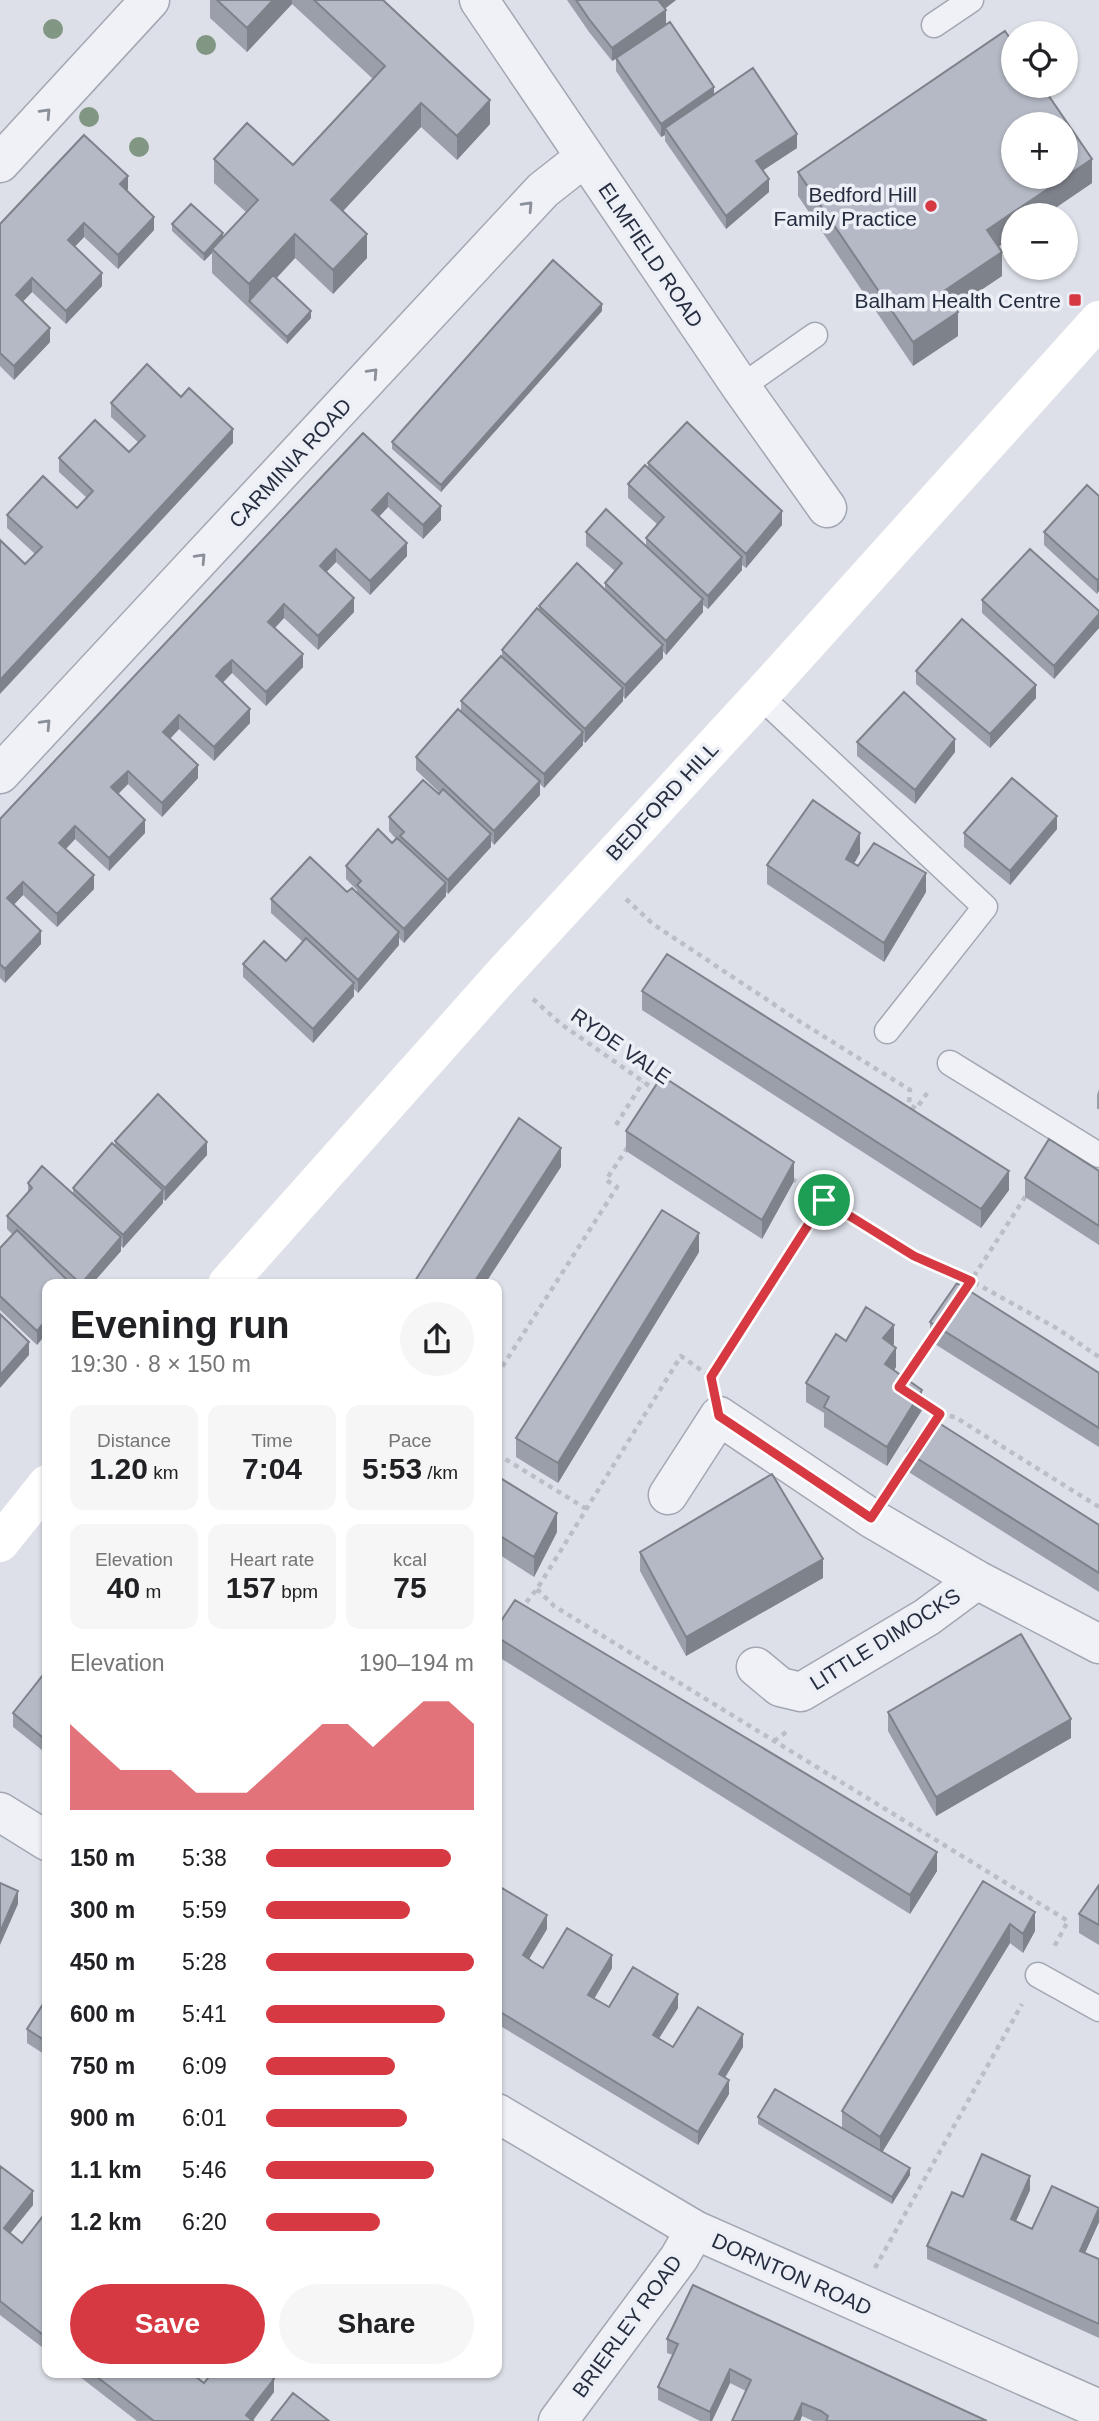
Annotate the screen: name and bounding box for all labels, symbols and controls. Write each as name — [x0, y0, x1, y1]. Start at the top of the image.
map controls — [1001, 21, 1078, 280]
button: locate — [1001, 21, 1078, 98]
one-way arrow — [38, 108, 51, 121]
button: + — [1001, 112, 1078, 189]
street label: ELMFIELD ROAD — [594, 178, 708, 332]
place label: Bedford Hill Family Practice — [773, 183, 917, 230]
marker: Bedford Hill Family Practice — [923, 198, 939, 214]
one-way arrow — [519, 201, 532, 214]
button: − — [1001, 203, 1078, 280]
place label: Balham Health Centre — [854, 289, 1061, 312]
marker: Balham Health Centre — [1067, 292, 1083, 308]
one-way arrow — [364, 368, 377, 381]
street label: CARMINIA ROAD — [224, 394, 356, 532]
one-way arrow — [193, 553, 206, 566]
one-way arrow — [38, 719, 51, 732]
street label: BEDFORD HILL — [601, 737, 723, 865]
street label: RYDE VALE — [567, 1003, 675, 1089]
pin — [794, 1170, 854, 1230]
icon: arrive — [805, 1181, 843, 1219]
button: share — [400, 1302, 474, 1376]
text: Evening run — [70, 1304, 290, 1346]
text: 19:30 · 8 × 150 m — [70, 1351, 251, 1377]
text: Distance — [97, 1430, 171, 1451]
text: Time — [251, 1430, 293, 1451]
text: Pace — [388, 1430, 432, 1451]
text: 1.20 — [90, 1452, 148, 1485]
text: 7:04 — [242, 1452, 302, 1485]
text: 5:53 — [362, 1452, 422, 1485]
text: km — [148, 1462, 179, 1483]
text: /km — [422, 1462, 458, 1483]
text: Elevation — [95, 1549, 173, 1570]
text: Heart rate — [230, 1549, 314, 1570]
text: kcal — [393, 1549, 427, 1570]
text: 40 — [107, 1571, 140, 1604]
text: 157 — [226, 1571, 276, 1604]
text: 75 — [393, 1571, 427, 1604]
text: m — [140, 1581, 161, 1602]
text: bpm — [276, 1581, 318, 1602]
street label: LITTLE DIMOCKS — [806, 1583, 964, 1695]
text: Elevation — [70, 1650, 165, 1676]
text: 190–194 m — [359, 1650, 474, 1676]
text: 150 m — [70, 1845, 135, 1871]
text: 5:38 — [182, 1845, 227, 1871]
text: 300 m — [70, 1897, 135, 1923]
text: 5:59 — [182, 1897, 227, 1923]
text: 450 m — [70, 1949, 135, 1975]
text: 5:28 — [182, 1949, 227, 1975]
text: 600 m — [70, 2001, 135, 2027]
text: 5:41 — [182, 2001, 227, 2027]
text: 750 m — [70, 2053, 135, 2079]
text: 6:09 — [182, 2053, 227, 2079]
text: 900 m — [70, 2105, 135, 2131]
text: 6:01 — [182, 2105, 227, 2131]
text: 1.1 km — [70, 2157, 142, 2183]
text: 5:46 — [182, 2157, 227, 2183]
text: 1.2 km — [70, 2209, 142, 2235]
text: 6:20 — [182, 2209, 227, 2235]
street label: DORNTON ROAD — [709, 2228, 875, 2320]
street label: BRIERLEY ROAD — [568, 2250, 686, 2402]
button: Save — [70, 2284, 265, 2364]
button: Share — [279, 2284, 474, 2364]

